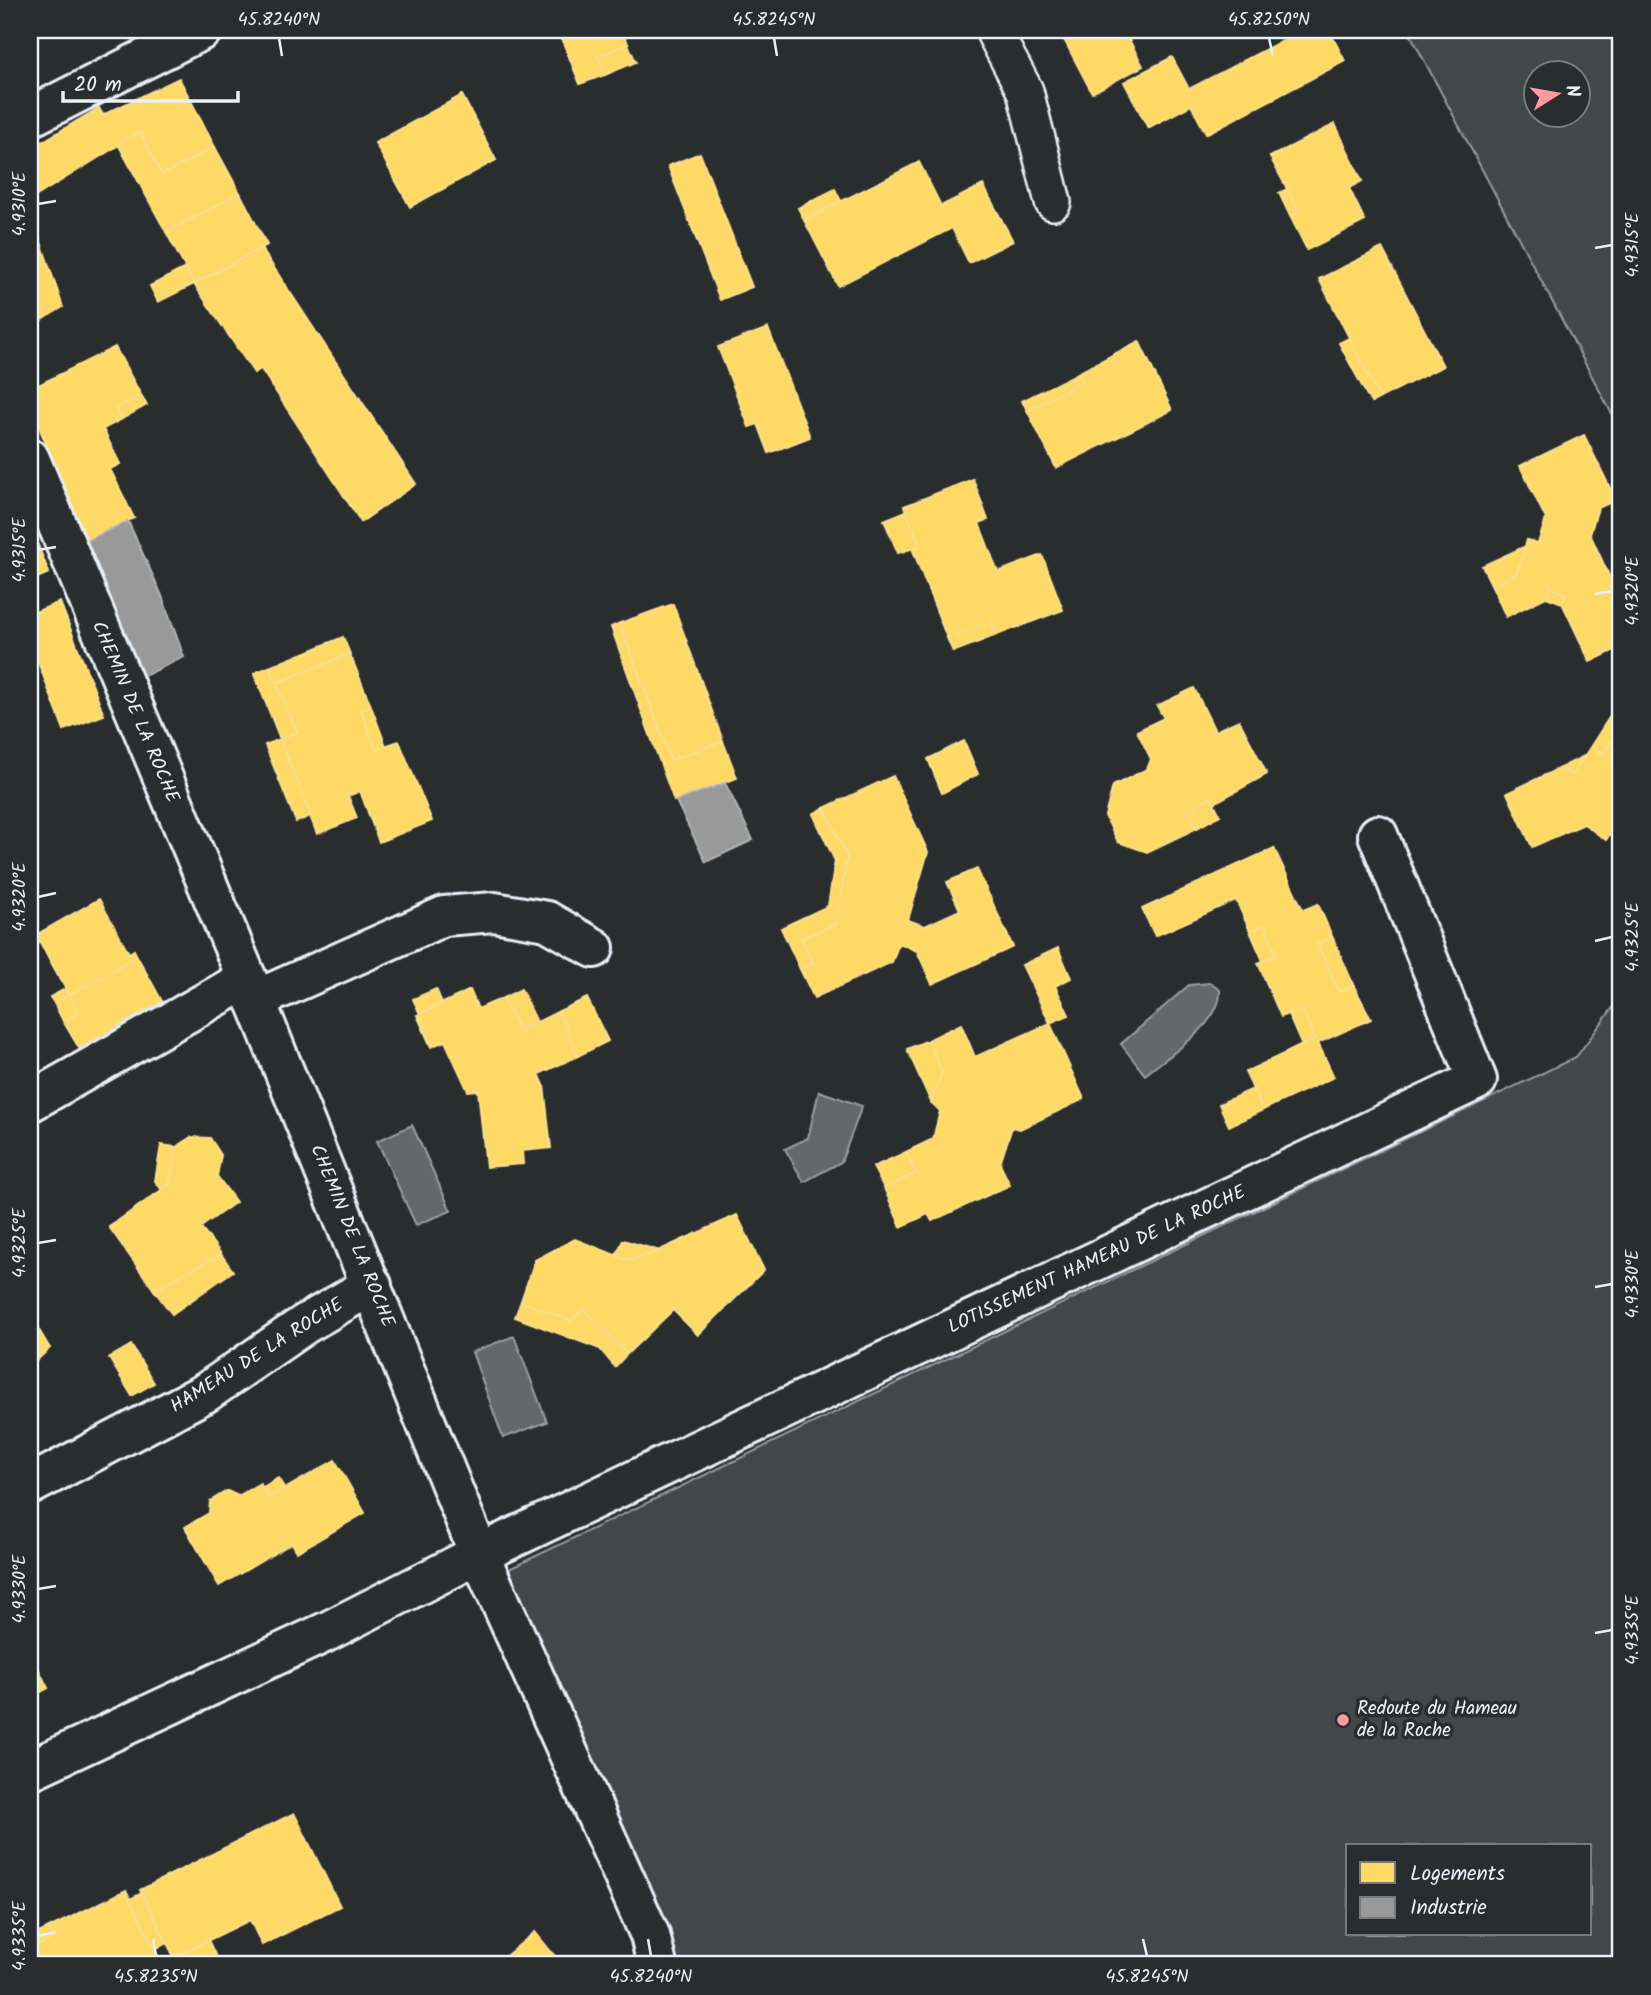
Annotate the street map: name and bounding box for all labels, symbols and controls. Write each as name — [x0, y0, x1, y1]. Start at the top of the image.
text: 45.8240°N — [238, 6, 320, 35]
text: 45.8245°N — [732, 6, 816, 35]
text: 45.8250°N — [1228, 6, 1310, 35]
scale bar — [63, 60, 238, 104]
north arrow — [1522, 60, 1592, 130]
text: 20 m — [74, 69, 122, 102]
text: N — [1556, 82, 1588, 100]
text: 4.9310°E — [6, 171, 35, 236]
text: 4.9315°E — [1619, 212, 1648, 278]
text: 4.9315°E — [6, 517, 35, 583]
text: 4.9320°E — [1619, 556, 1648, 626]
street label: CHEMIN DE LA ROCHE — [83, 616, 187, 808]
text: 4.9320°E — [6, 862, 35, 932]
text: 4.9325°E — [1619, 902, 1648, 972]
street label: CHEMIN DE LA ROCHE — [302, 1140, 403, 1333]
street label: LOTISSEMENT HAMEAU DE LA ROCHE — [943, 1177, 1252, 1342]
text: 4.9325°E — [6, 1208, 35, 1278]
text: 4.9330°E — [1619, 1249, 1648, 1319]
street label: HAMEAU DE LA ROCHE — [164, 1290, 350, 1422]
text: 4.9330°E — [6, 1554, 35, 1624]
text: 4.9335°E — [1619, 1595, 1648, 1665]
place label: Redoute du Hameau de la Roche — [1357, 1694, 1517, 1746]
marker: Redoute du Hameau de la Roche — [1335, 1712, 1351, 1728]
legend — [1346, 1844, 1592, 1936]
text: Logements — [1410, 1858, 1505, 1891]
text: Industrie — [1410, 1892, 1487, 1925]
text: 4.9335°E — [6, 1901, 35, 1971]
text: 45.8235°N — [114, 1963, 198, 1992]
text: 45.8240°N — [610, 1963, 692, 1992]
text: 45.8245°N — [1105, 1963, 1189, 1992]

